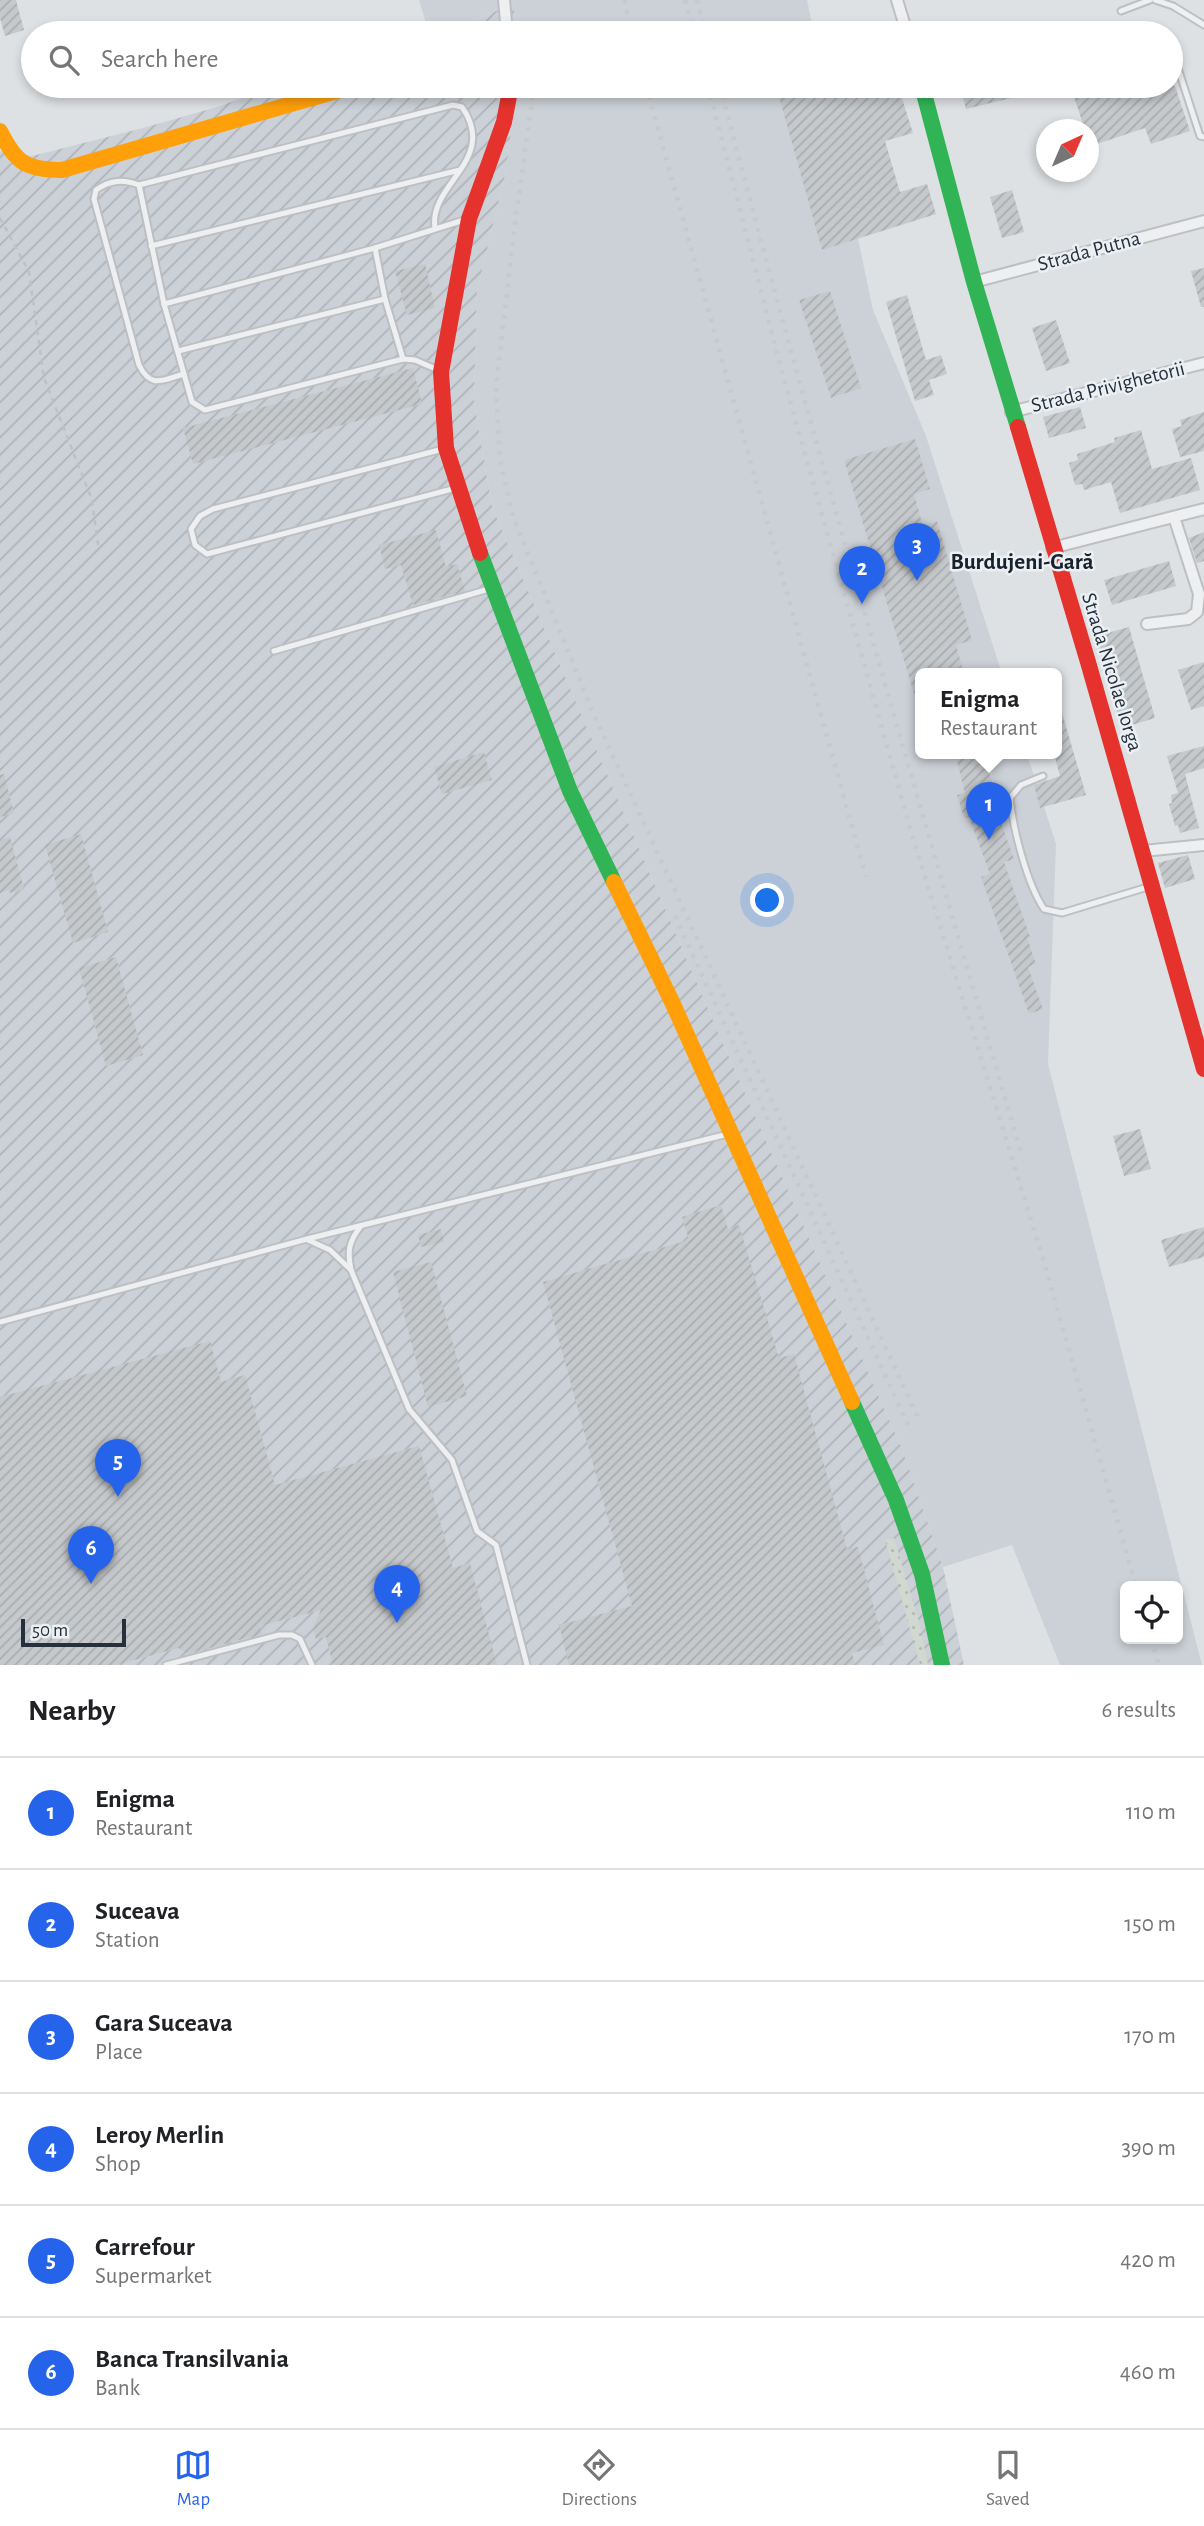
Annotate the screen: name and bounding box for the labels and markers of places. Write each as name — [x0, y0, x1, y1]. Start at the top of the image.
pin: 3 — [894, 523, 940, 581]
pin: 2 — [839, 546, 885, 604]
pin: 1 — [966, 782, 1012, 840]
pin: 5 — [95, 1439, 141, 1497]
pin: 6 — [68, 1526, 114, 1584]
pin: 4 — [374, 1565, 420, 1623]

